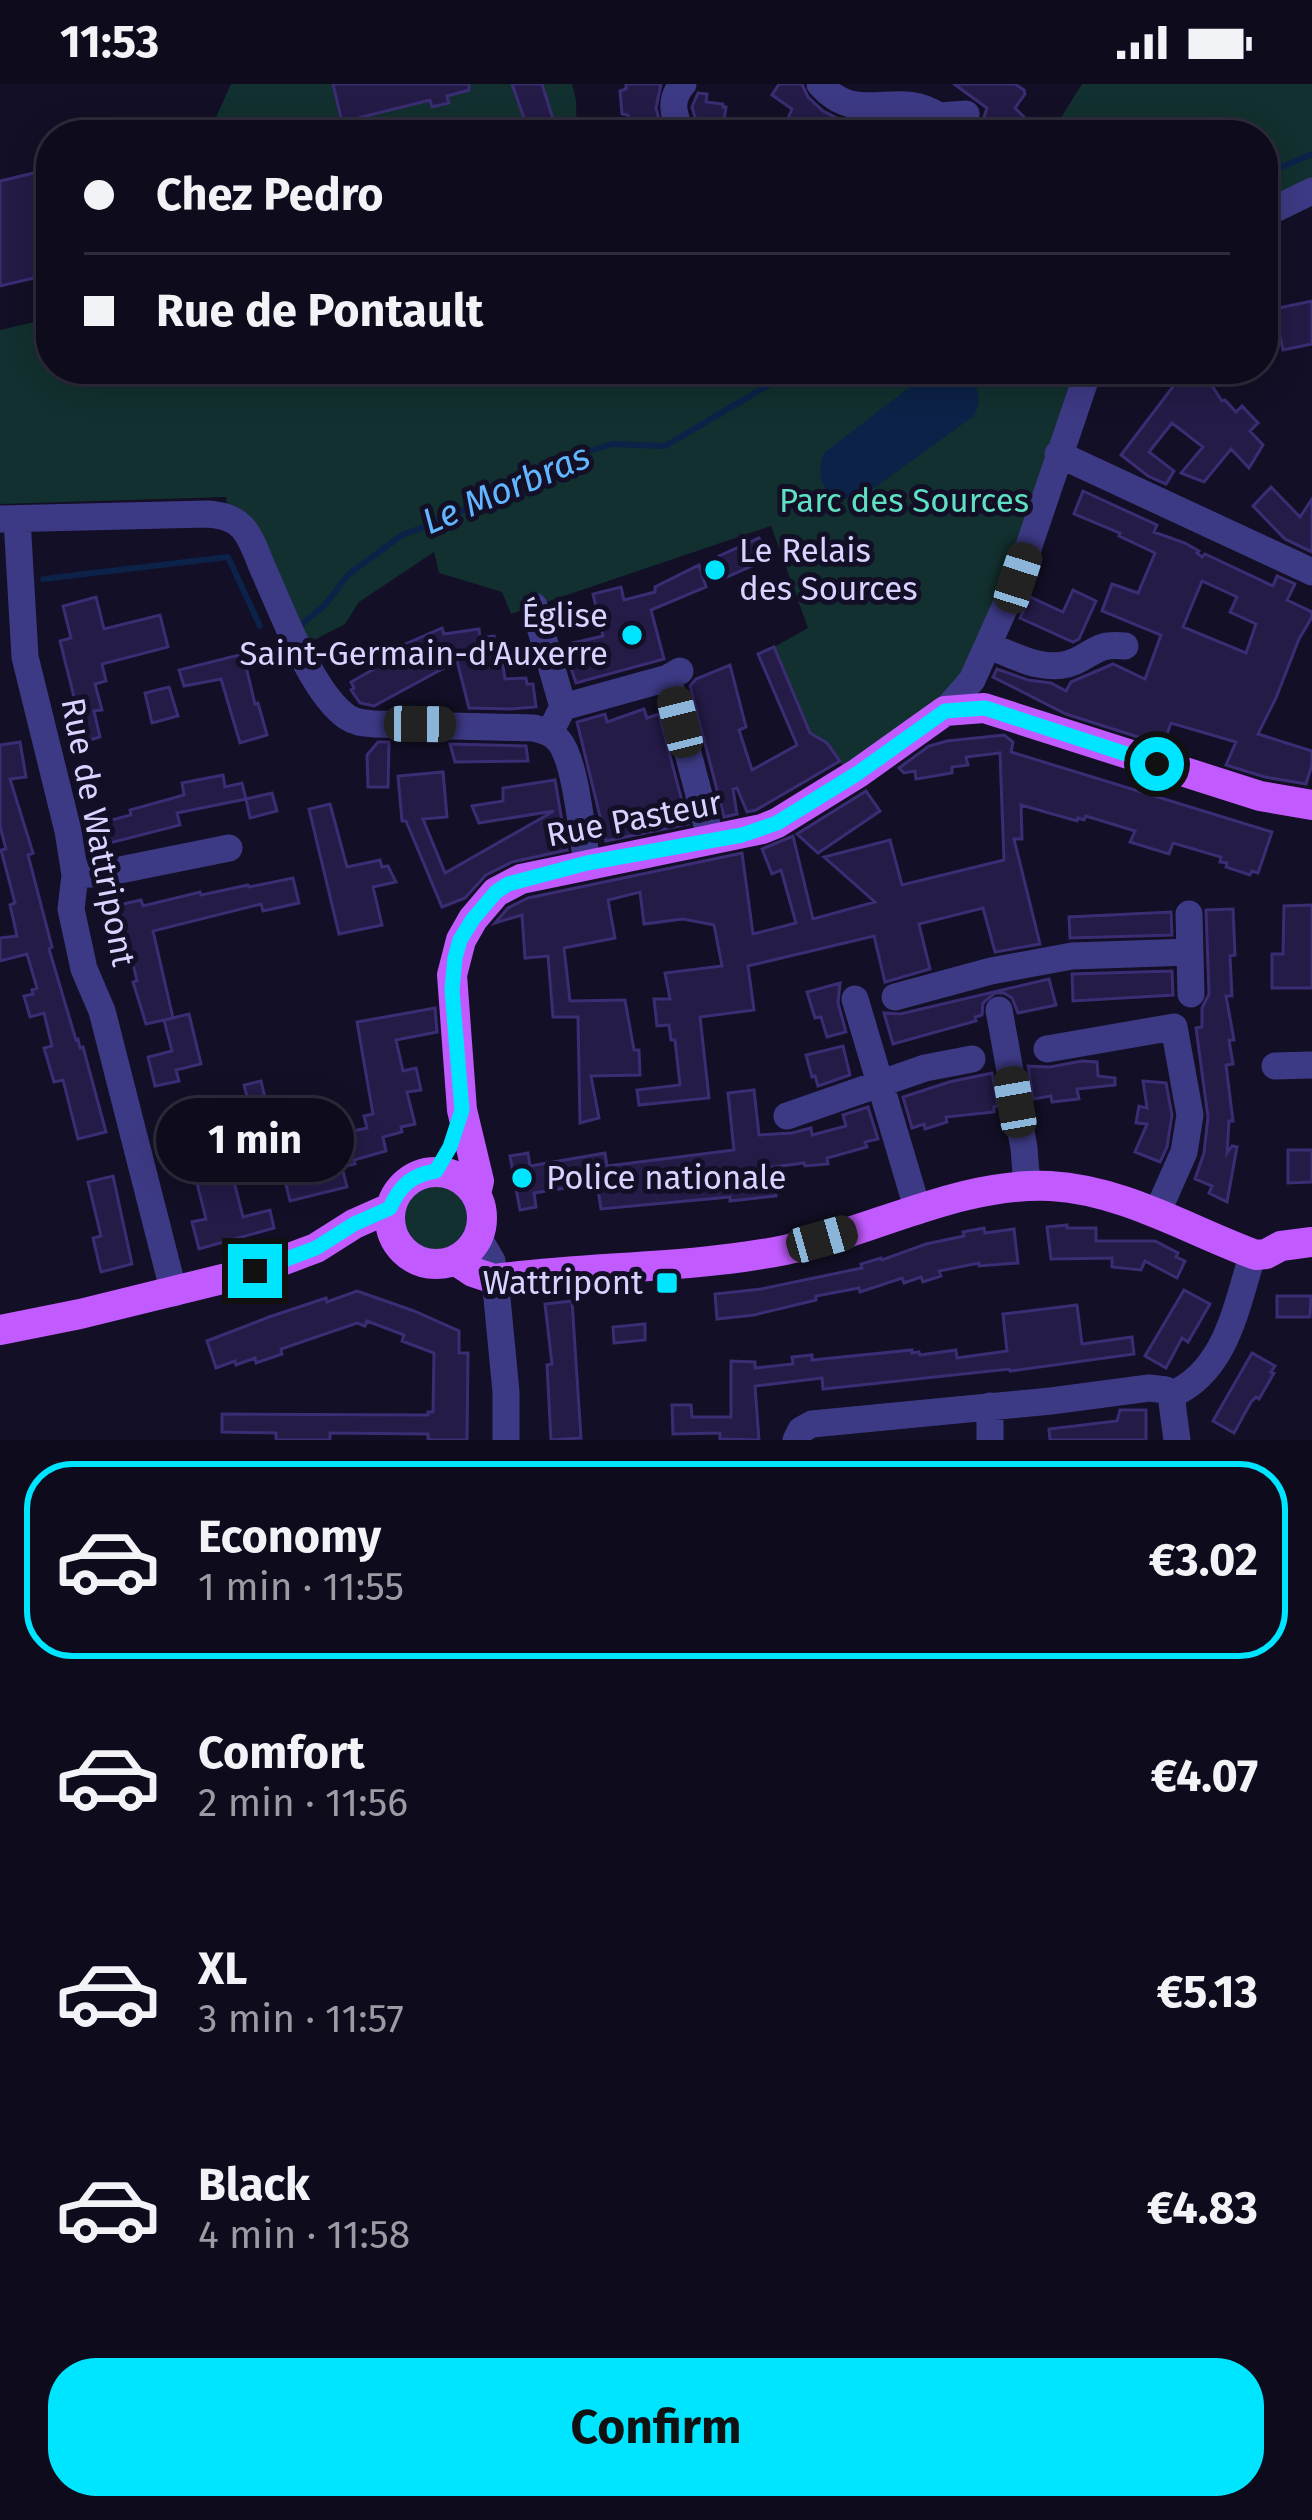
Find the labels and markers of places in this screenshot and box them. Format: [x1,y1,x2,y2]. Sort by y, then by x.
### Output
place label: Le Relais des Sources [739,531,918,609]
marker: Le Relais des Sources [702,557,728,583]
place label: Église Saint-Germain-d'Auxerre [240,596,608,674]
marker: Église Saint-Germain-d'Auxerre [619,622,645,648]
place label: Police nationale [546,1158,787,1198]
marker: Police nationale [509,1165,535,1191]
place label: Wattripont [483,1263,643,1303]
marker: Wattripont [654,1270,680,1296]

